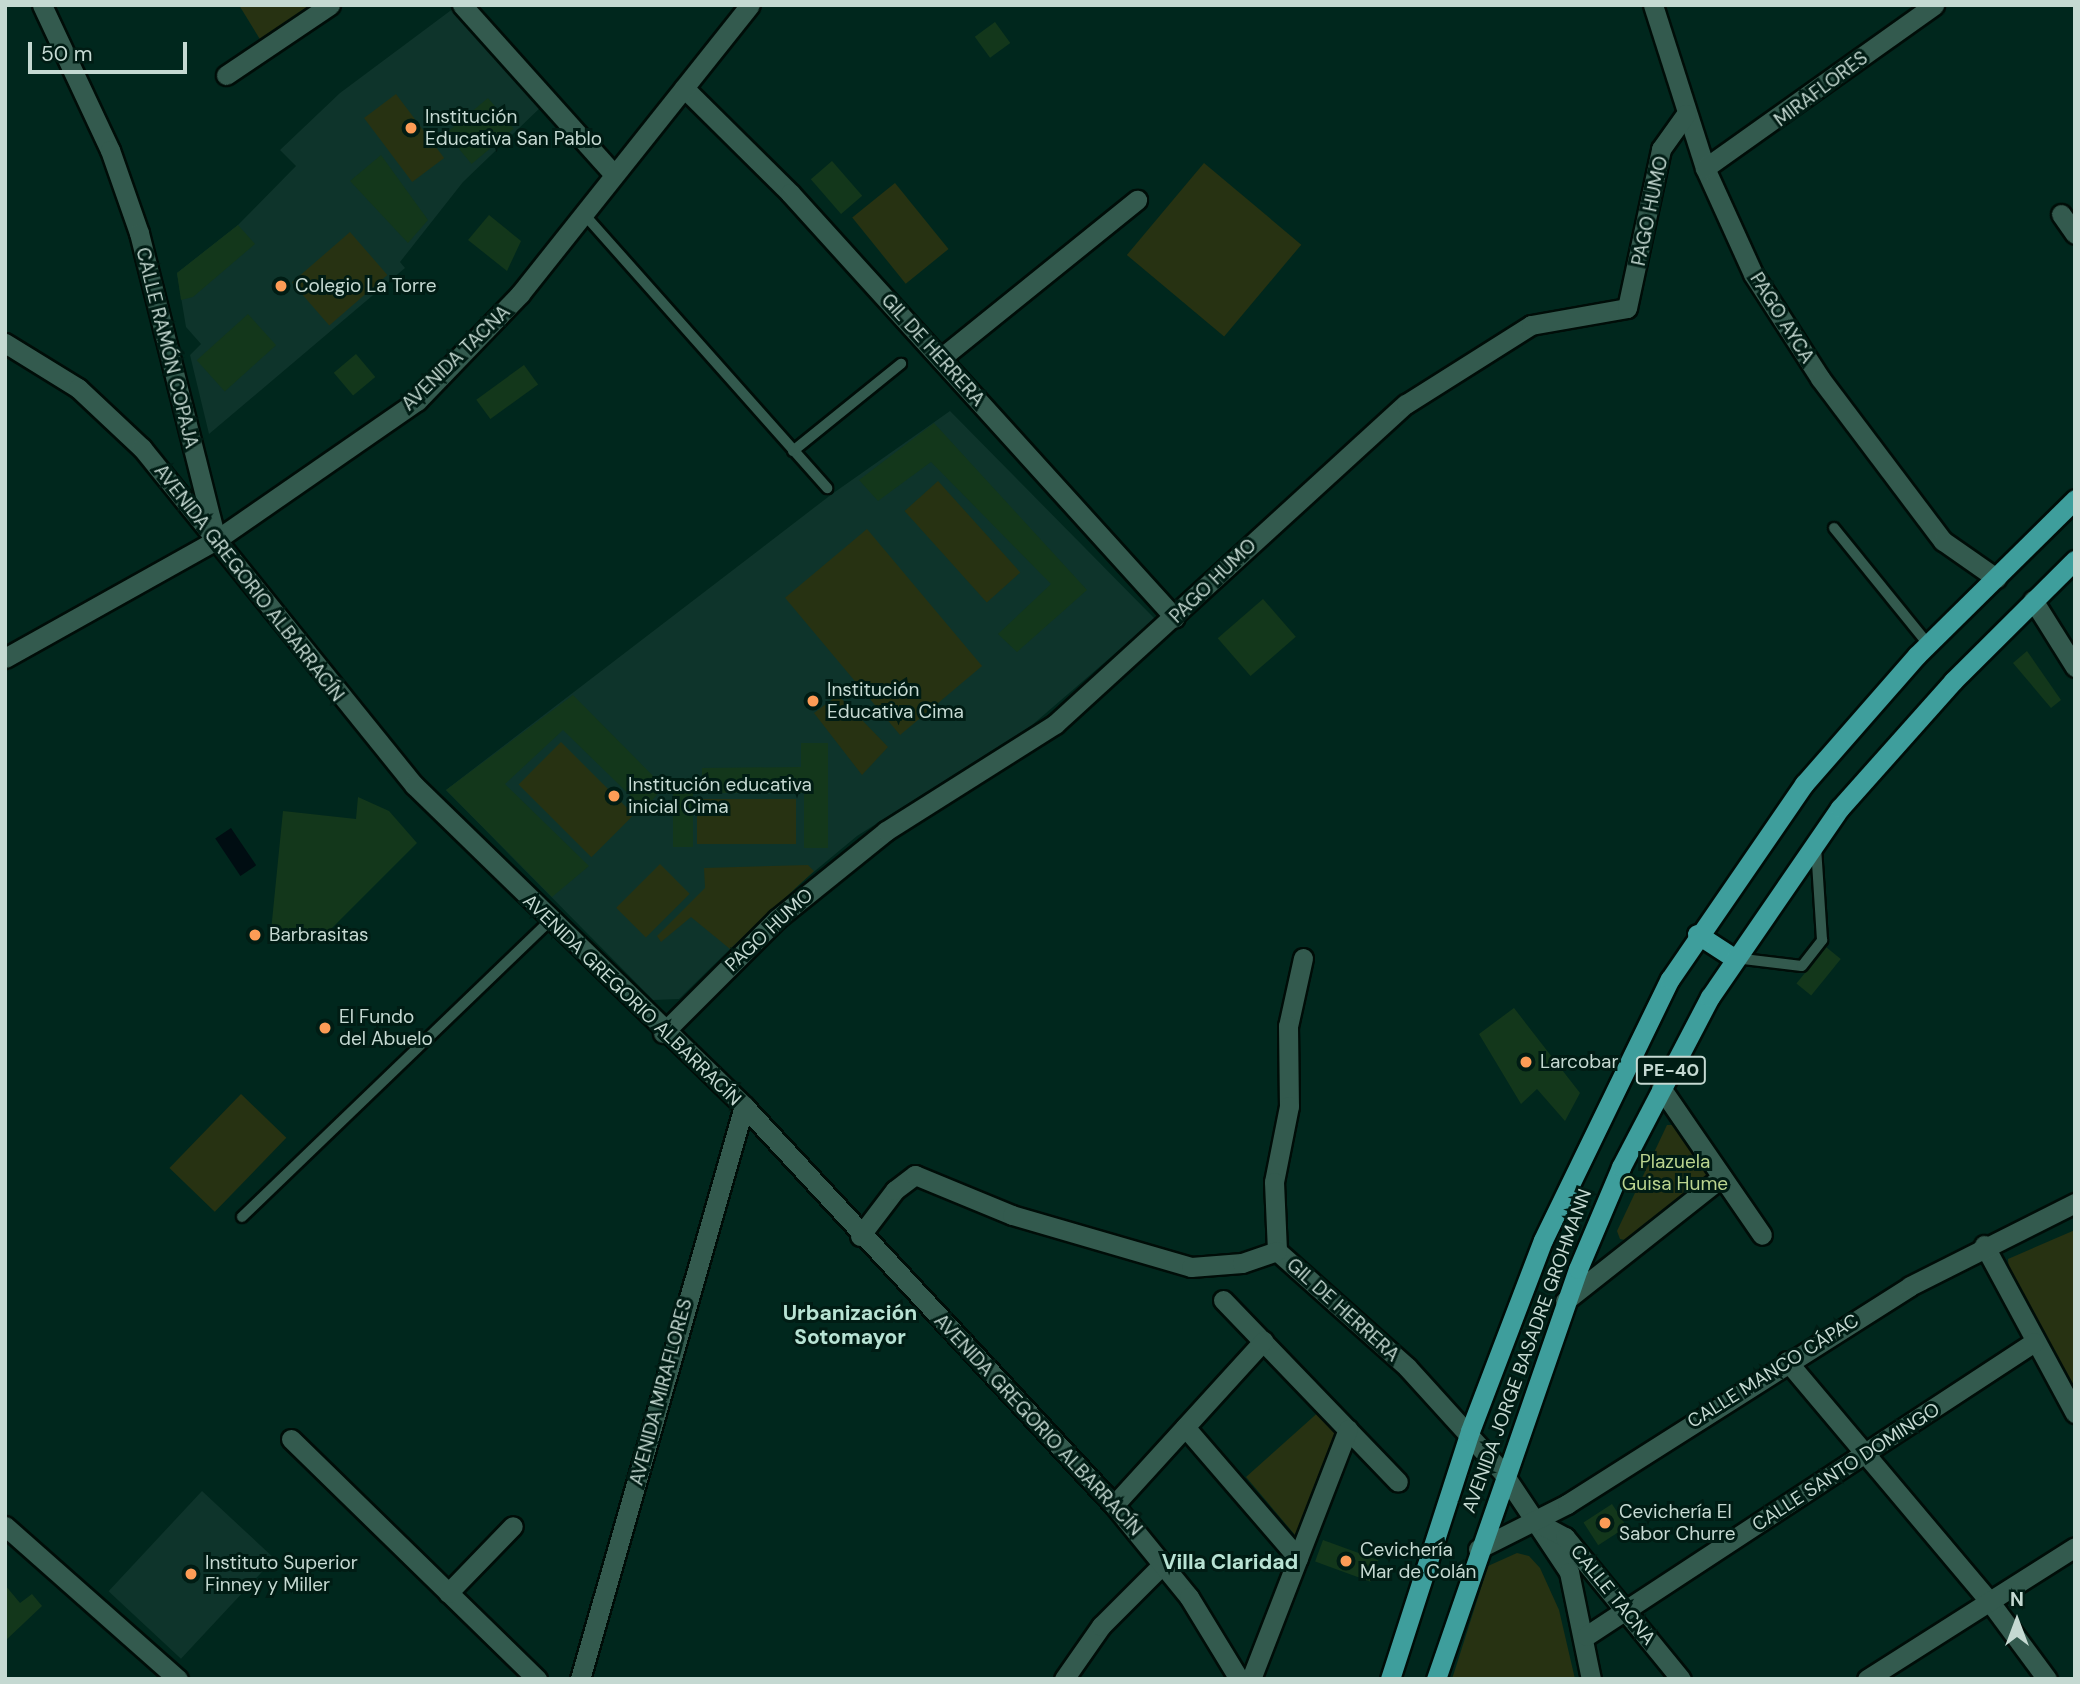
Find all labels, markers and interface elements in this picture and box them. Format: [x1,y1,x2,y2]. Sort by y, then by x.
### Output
scale bar [32,28,191,72]
text: 50 m [41,40,92,68]
street label: MIRAFLORES [1770,46,1872,132]
place label: Institución Educativa San Pablo [425,106,602,150]
marker: Institución Educativa San Pablo [403,120,419,136]
street label: PAGO HUMO [1627,154,1673,268]
street label: CALLE RAMÓN COPAJA [131,245,203,451]
street label: PAGO AYCA [1745,268,1819,368]
place label: Colegio La Torre [295,275,436,297]
marker: Colegio La Torre [273,278,289,294]
street label: GIL DE HERRERA [876,289,990,411]
street label: AVENIDA TACNA [397,300,515,416]
street label: AVENIDA GREGORIO ALBARRACÍN [149,460,349,706]
street label: PAGO HUMO [1165,534,1261,628]
place label: Institución Educativa Cima [827,679,964,723]
marker: Institución Educativa Cima [805,693,821,709]
place label: Institución educativa inicial Cima [628,774,812,818]
marker: Institución educativa inicial Cima [606,788,622,804]
street label: PAGO HUMO [720,884,818,976]
street label: AVENIDA GREGORIO ALBARRACÍN [518,889,746,1111]
place label: Barbrasitas [269,924,369,946]
marker: Barbrasitas [247,927,263,943]
place label: El Fundo del Abuelo [339,1006,433,1050]
marker: El Fundo del Abuelo [317,1020,333,1036]
place label: Larcobar [1540,1051,1618,1073]
marker: Larcobar [1518,1054,1534,1070]
road number: PE-40 [1634,1056,1708,1084]
park label: Plazuela Guisa Hume [1622,1151,1728,1195]
street label: AVENIDA JORGE BASADRE GROHMANN [1458,1186,1596,1516]
street label: GIL DE HERRERA [1282,1253,1404,1367]
street label: AVENIDA MIRAFLORES [625,1296,697,1488]
district label: Urbanización Sotomayor [783,1300,917,1350]
street label: AVENIDA GREGORIO ALBARRACÍN [929,1309,1147,1541]
street label: CALLE MANCO CÁPAC [1683,1309,1863,1433]
street label: CALLE SANTO DOMINGO [1748,1398,1944,1536]
place label: Cevichería El Sabor Churre [1619,1501,1736,1545]
marker: Cevichería El Sabor Churre [1597,1515,1613,1531]
place label: Cevichería Mar de Colán [1360,1539,1477,1583]
street label: CALLE TACNA [1566,1540,1660,1650]
district label: Villa Claridad [1162,1549,1298,1575]
place label: Instituto Superior Finney y Miller [205,1552,358,1596]
marker: Cevichería Mar de Colán [1338,1553,1354,1569]
marker: Instituto Superior Finney y Miller [183,1566,199,1582]
north arrow [1982,1586,2052,1656]
text: N [2010,1587,2024,1612]

